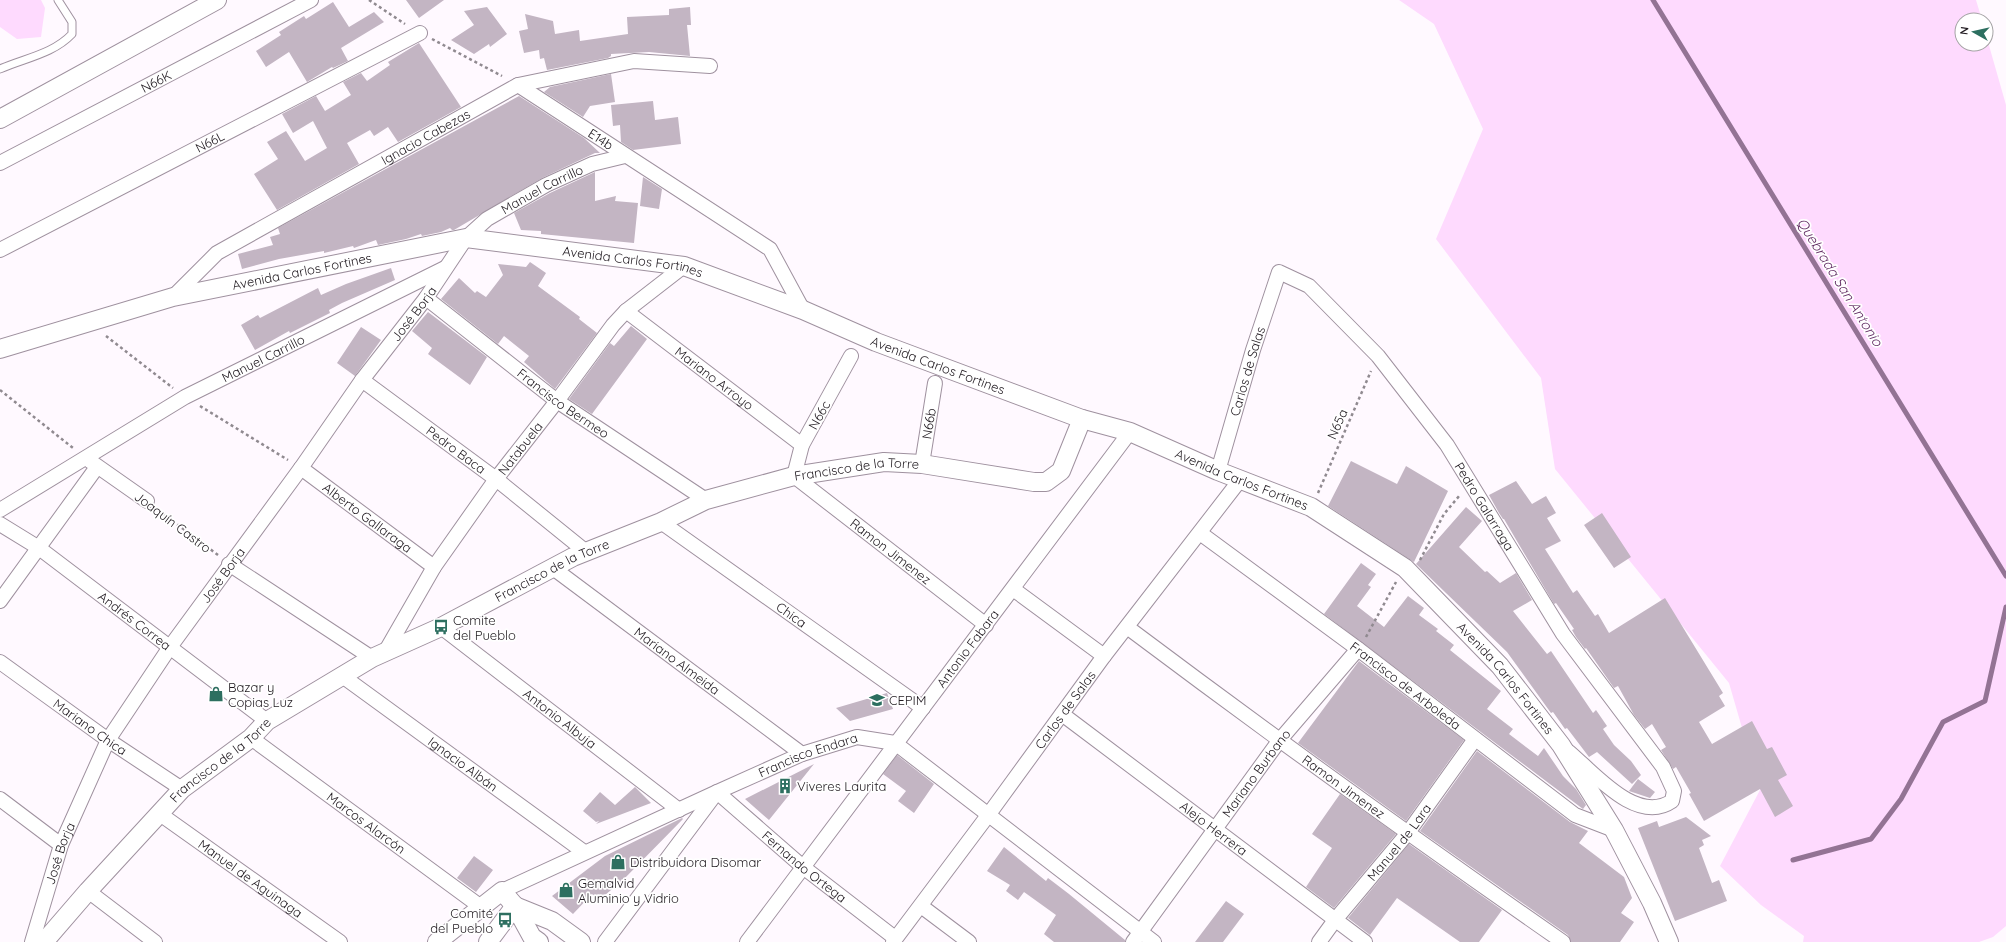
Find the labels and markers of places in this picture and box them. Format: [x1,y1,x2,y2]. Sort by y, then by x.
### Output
place label: Comite del Pueblo [453,612,516,643]
bus stop icon: Comite del Pueblo [432,618,450,636]
place label: Bazar y Copias Luz [228,679,293,710]
shop icon: Bazar y Copias Luz [207,685,225,703]
school or university icon: CEPIM [868,691,886,709]
place label: CEPIM [889,692,927,708]
building icon: Viveres Laurita [776,777,794,795]
place label: Viveres Laurita [797,778,886,794]
shop icon: Distribuidora Disomar [609,853,627,871]
place label: Distribuidora Disomar [630,854,761,870]
place label: Gemalvid Aluminio y Vidrio [578,875,679,906]
shop icon: Gemalvid Aluminio y Vidrio [557,881,575,899]
place label: Comité del Pueblo [430,905,493,936]
bus stop icon: Comité del Pueblo [496,911,514,929]

